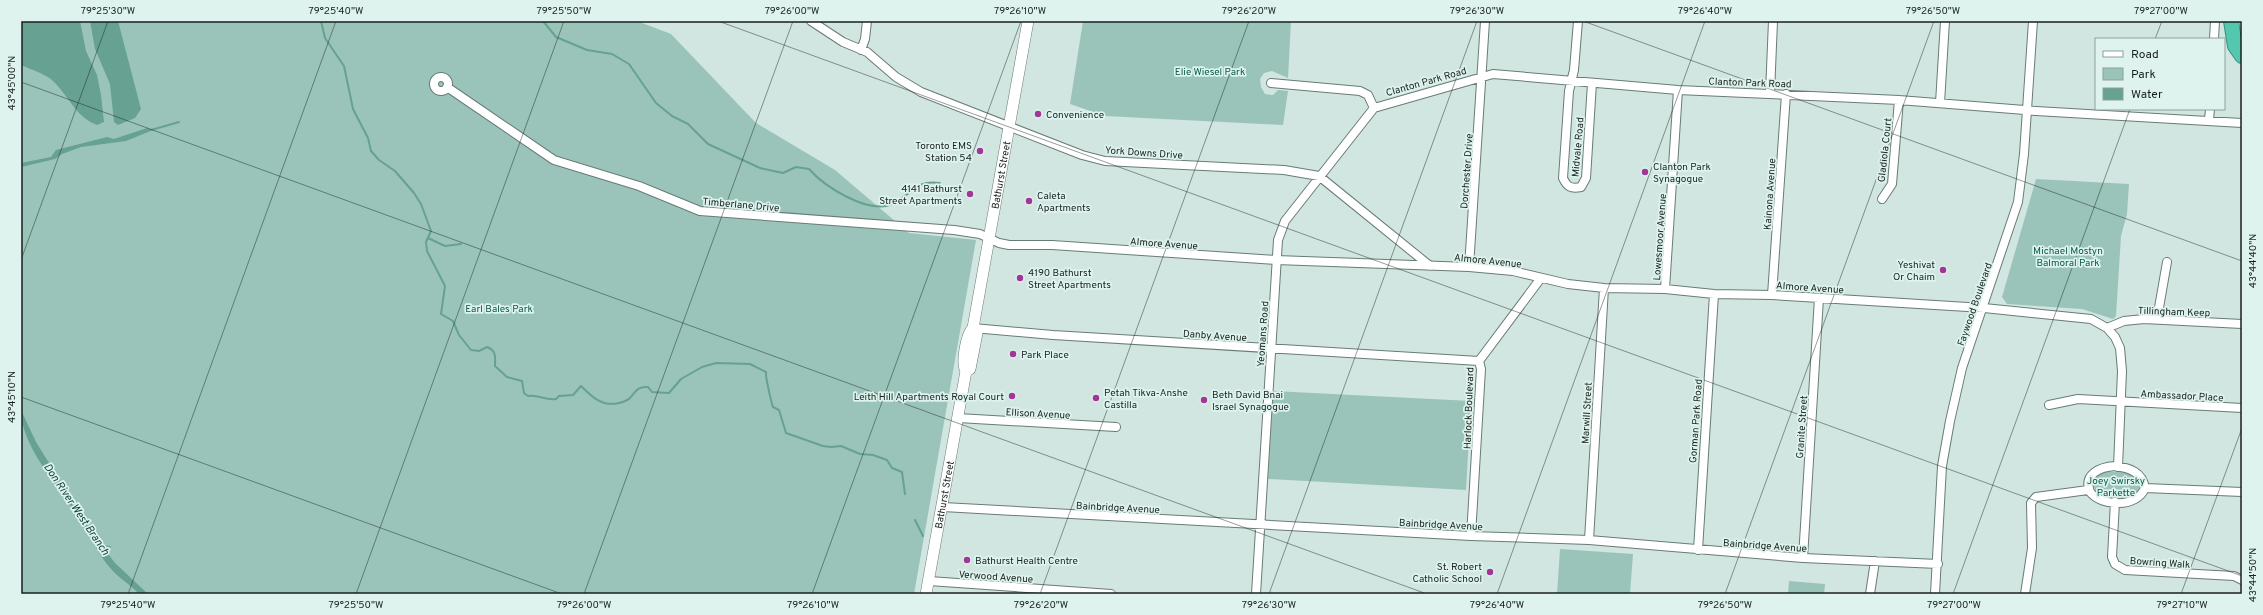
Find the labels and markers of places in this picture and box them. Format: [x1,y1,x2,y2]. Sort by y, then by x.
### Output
marker: Convenience [1033,109,1043,119]
place label: Convenience [1046,109,1104,122]
place label: Toronto EMS Station 54 [915,140,972,165]
marker: Toronto EMS Station 54 [975,146,985,156]
place label: Clanton Park Synagogue [1653,161,1711,186]
marker: Clanton Park Synagogue [1640,167,1650,177]
place label: 4141 Bathurst Street Apartments [879,183,962,208]
marker: 4141 Bathurst Street Apartments [965,189,975,199]
place label: Caleta Apartments [1037,190,1091,215]
marker: Caleta Apartments [1024,196,1034,206]
place label: Yeshivat Or Chaim [1893,259,1935,284]
marker: Yeshivat Or Chaim [1938,265,1948,275]
place label: 4190 Bathurst Street Apartments [1028,267,1111,292]
marker: 4190 Bathurst Street Apartments [1015,273,1025,283]
marker: Park Place [1008,349,1018,359]
place label: Park Place [1021,349,1069,362]
place label: Petah Tikva-Anshe Castilla [1104,387,1188,412]
place label: Beth David Bnai Israel Synagogue [1212,389,1289,414]
place label: Leith Hill Apartments Royal Court [854,391,1004,404]
marker: Leith Hill Apartments Royal Court [1007,391,1017,401]
marker: Petah Tikva-Anshe Castilla [1091,393,1101,403]
marker: Beth David Bnai Israel Synagogue [1199,395,1209,405]
marker: Bathurst Health Centre [962,555,972,565]
place label: Bathurst Health Centre [975,555,1078,568]
place label: St. Robert Catholic School [1412,561,1482,586]
marker: St. Robert Catholic School [1485,567,1495,577]

